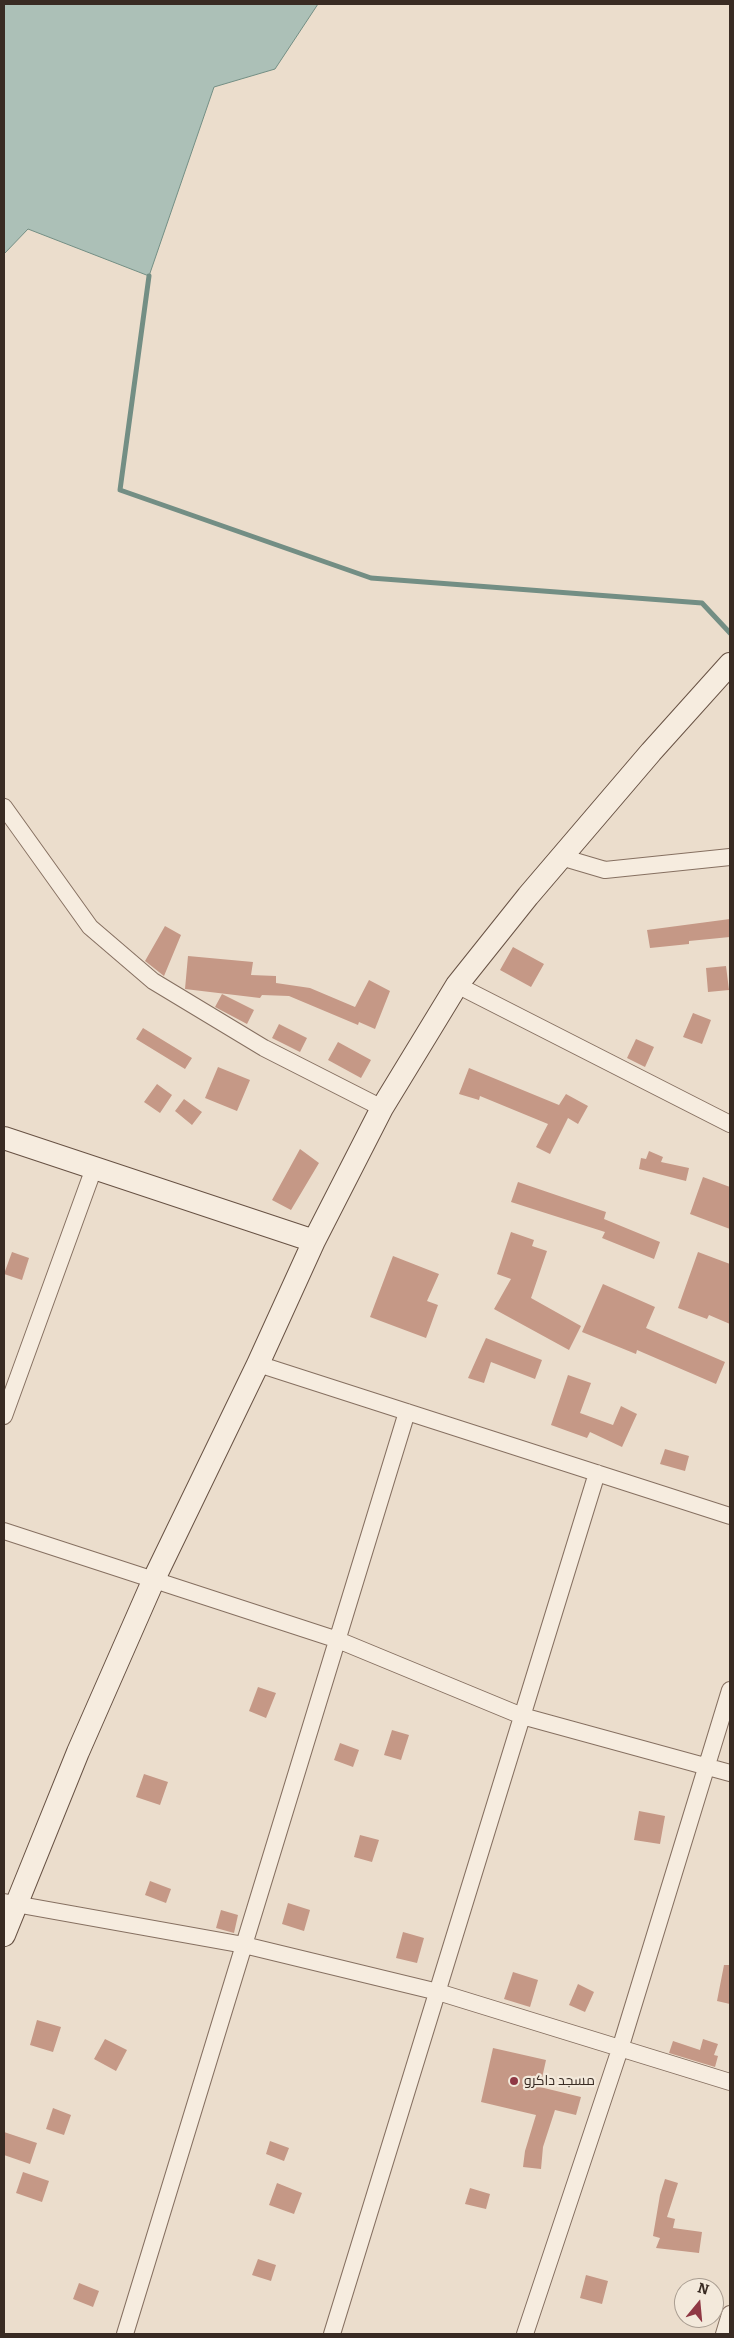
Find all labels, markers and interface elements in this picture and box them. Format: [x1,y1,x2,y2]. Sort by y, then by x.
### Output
place label: مسجد داكرو [524,2073,595,2089]
marker: مسجد داكرو [508,2075,520,2087]
north arrow [674,2278,724,2328]
text: N [696,2279,711,2299]

